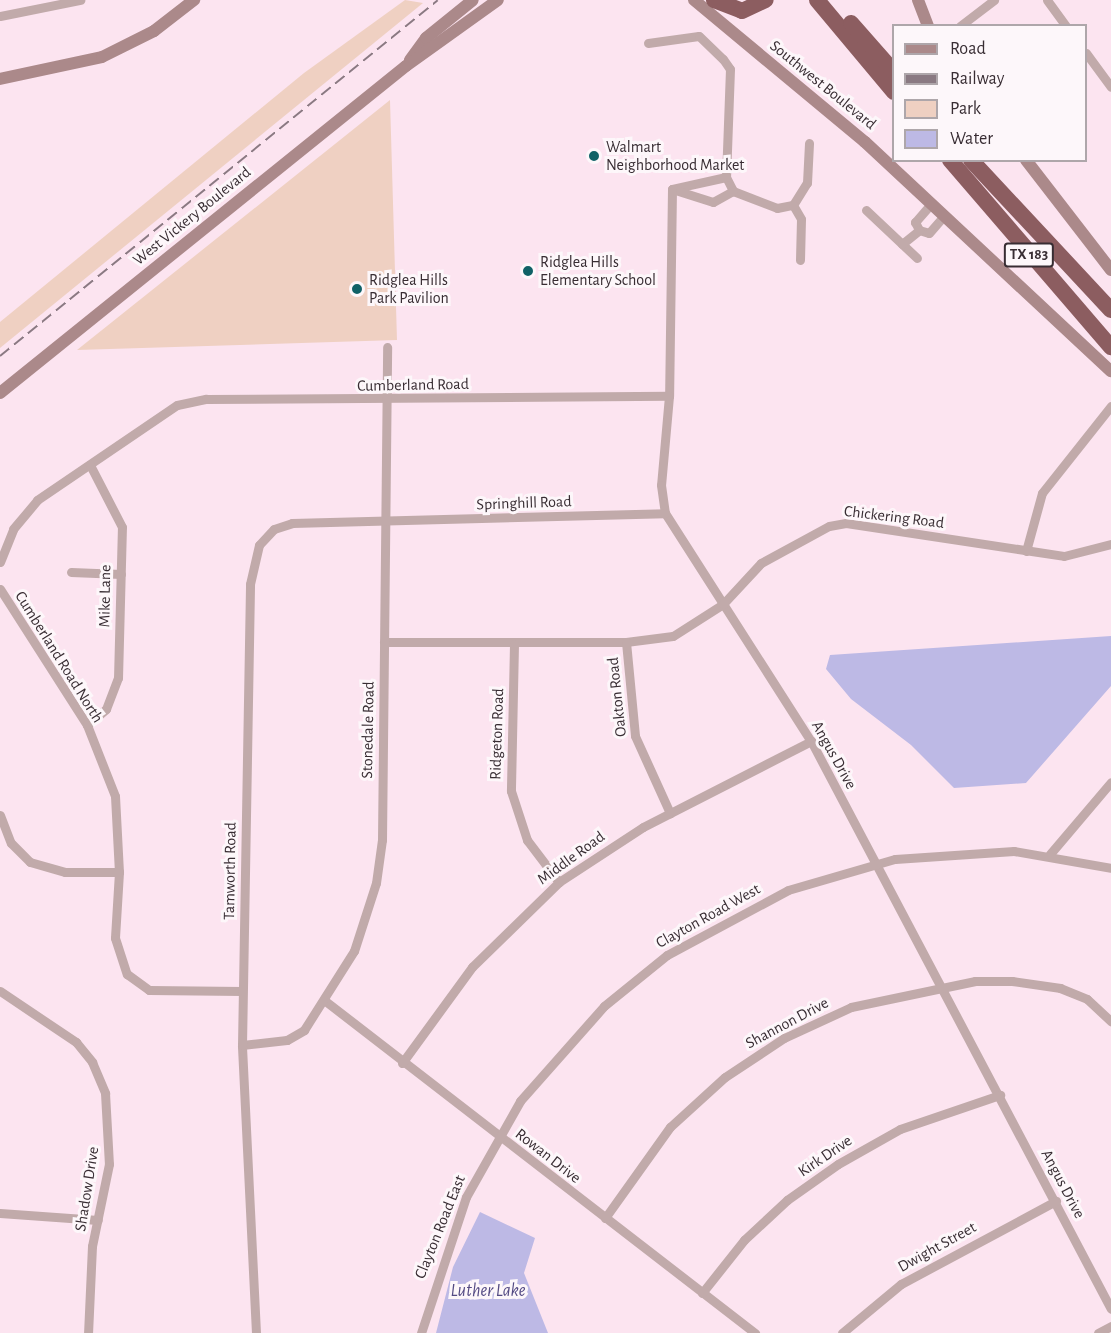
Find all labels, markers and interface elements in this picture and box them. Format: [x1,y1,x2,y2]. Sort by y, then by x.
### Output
legend [892,24,1087,162]
street label: Southwest Boulevard [766,36,880,134]
text: Road [950,40,986,58]
text: Railway [950,70,1004,88]
text: Park [950,100,981,118]
text: Water [950,130,993,148]
place label: Walmart Neighborhood Market [606,137,744,175]
marker: Walmart Neighborhood Market [587,149,601,163]
street label: West Vickery Boulevard [129,163,255,269]
road number: TX 183 [1004,243,1054,267]
place label: Ridglea Hills Elementary School [540,252,656,290]
marker: Ridglea Hills Elementary School [521,264,535,278]
place label: Ridglea Hills Park Pavilion [369,270,449,308]
marker: Ridglea Hills Park Pavilion [350,282,364,296]
street label: Cumberland Road [357,374,469,396]
street label: Springhill Road [476,492,572,514]
street label: Chickering Road [843,501,945,533]
street label: Mike Lane [95,564,115,628]
street label: Cumberland Road North [11,588,107,726]
street label: Oakton Road [603,656,631,738]
street label: Stonedale Road [358,681,378,779]
street label: Ridgeton Road [486,688,508,780]
street label: Angus Drive [807,717,861,793]
street label: Tamworth Road [220,822,240,920]
street label: Middle Road [533,827,609,889]
street label: Clayton Road West [653,879,763,953]
street label: Shannon Drive [742,993,832,1053]
street label: Rowan Drive [511,1124,585,1188]
street label: Kirk Drive [794,1131,856,1181]
street label: Shadow Drive [71,1145,103,1233]
street label: Angus Drive [1037,1146,1089,1222]
street label: Clayton Road East [410,1172,470,1282]
street label: Dwight Street [895,1218,979,1276]
water label: Luther Lake [450,1280,526,1302]

